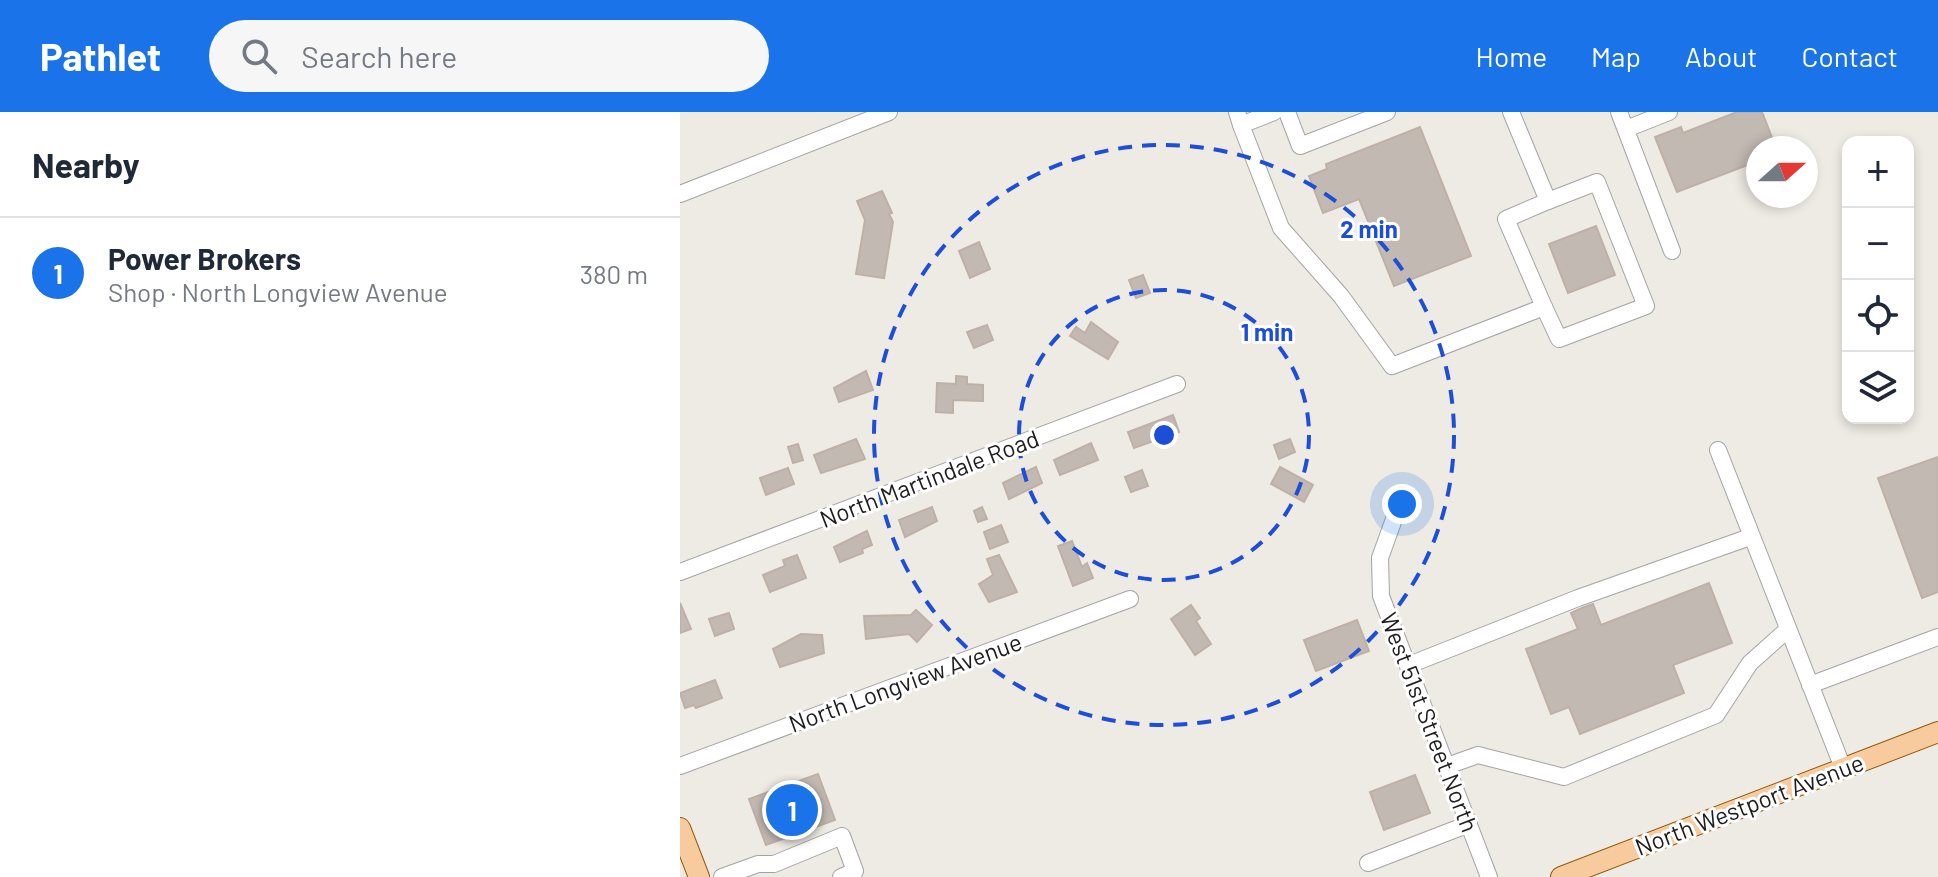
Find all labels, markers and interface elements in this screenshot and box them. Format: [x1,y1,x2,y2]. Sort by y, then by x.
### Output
search box [209,20,769,92]
text: Pathlet [40,33,161,79]
icon: search [237,34,281,78]
text: Search here [301,38,457,74]
text: Home [1476,39,1547,73]
text: Map [1591,39,1641,73]
text: About [1685,39,1757,73]
text: Contact [1801,39,1898,73]
north arrow [1746,136,1818,208]
map controls [1842,136,1914,424]
button: + [1842,136,1914,208]
text: Nearby [32,144,140,185]
button: − [1842,208,1914,280]
text: 2 min [1340,214,1398,243]
text: Power Brokers [108,240,301,276]
text: 1 [53,258,63,289]
text: 380 m [580,258,648,289]
text: Shop · North Longview Avenue [108,276,448,307]
button: locate [1842,280,1914,352]
text: 1 min [1241,317,1293,346]
button: layers [1842,352,1914,424]
centre of rings [1150,421,1178,449]
street label: North Martindale Road [815,423,1043,533]
your location [1382,484,1422,524]
street label: West 51st Street North [1375,608,1485,836]
street label: North Longview Avenue [785,626,1025,738]
street label: North Westport Avenue [1631,747,1867,861]
pin: 1 [766,780,818,840]

